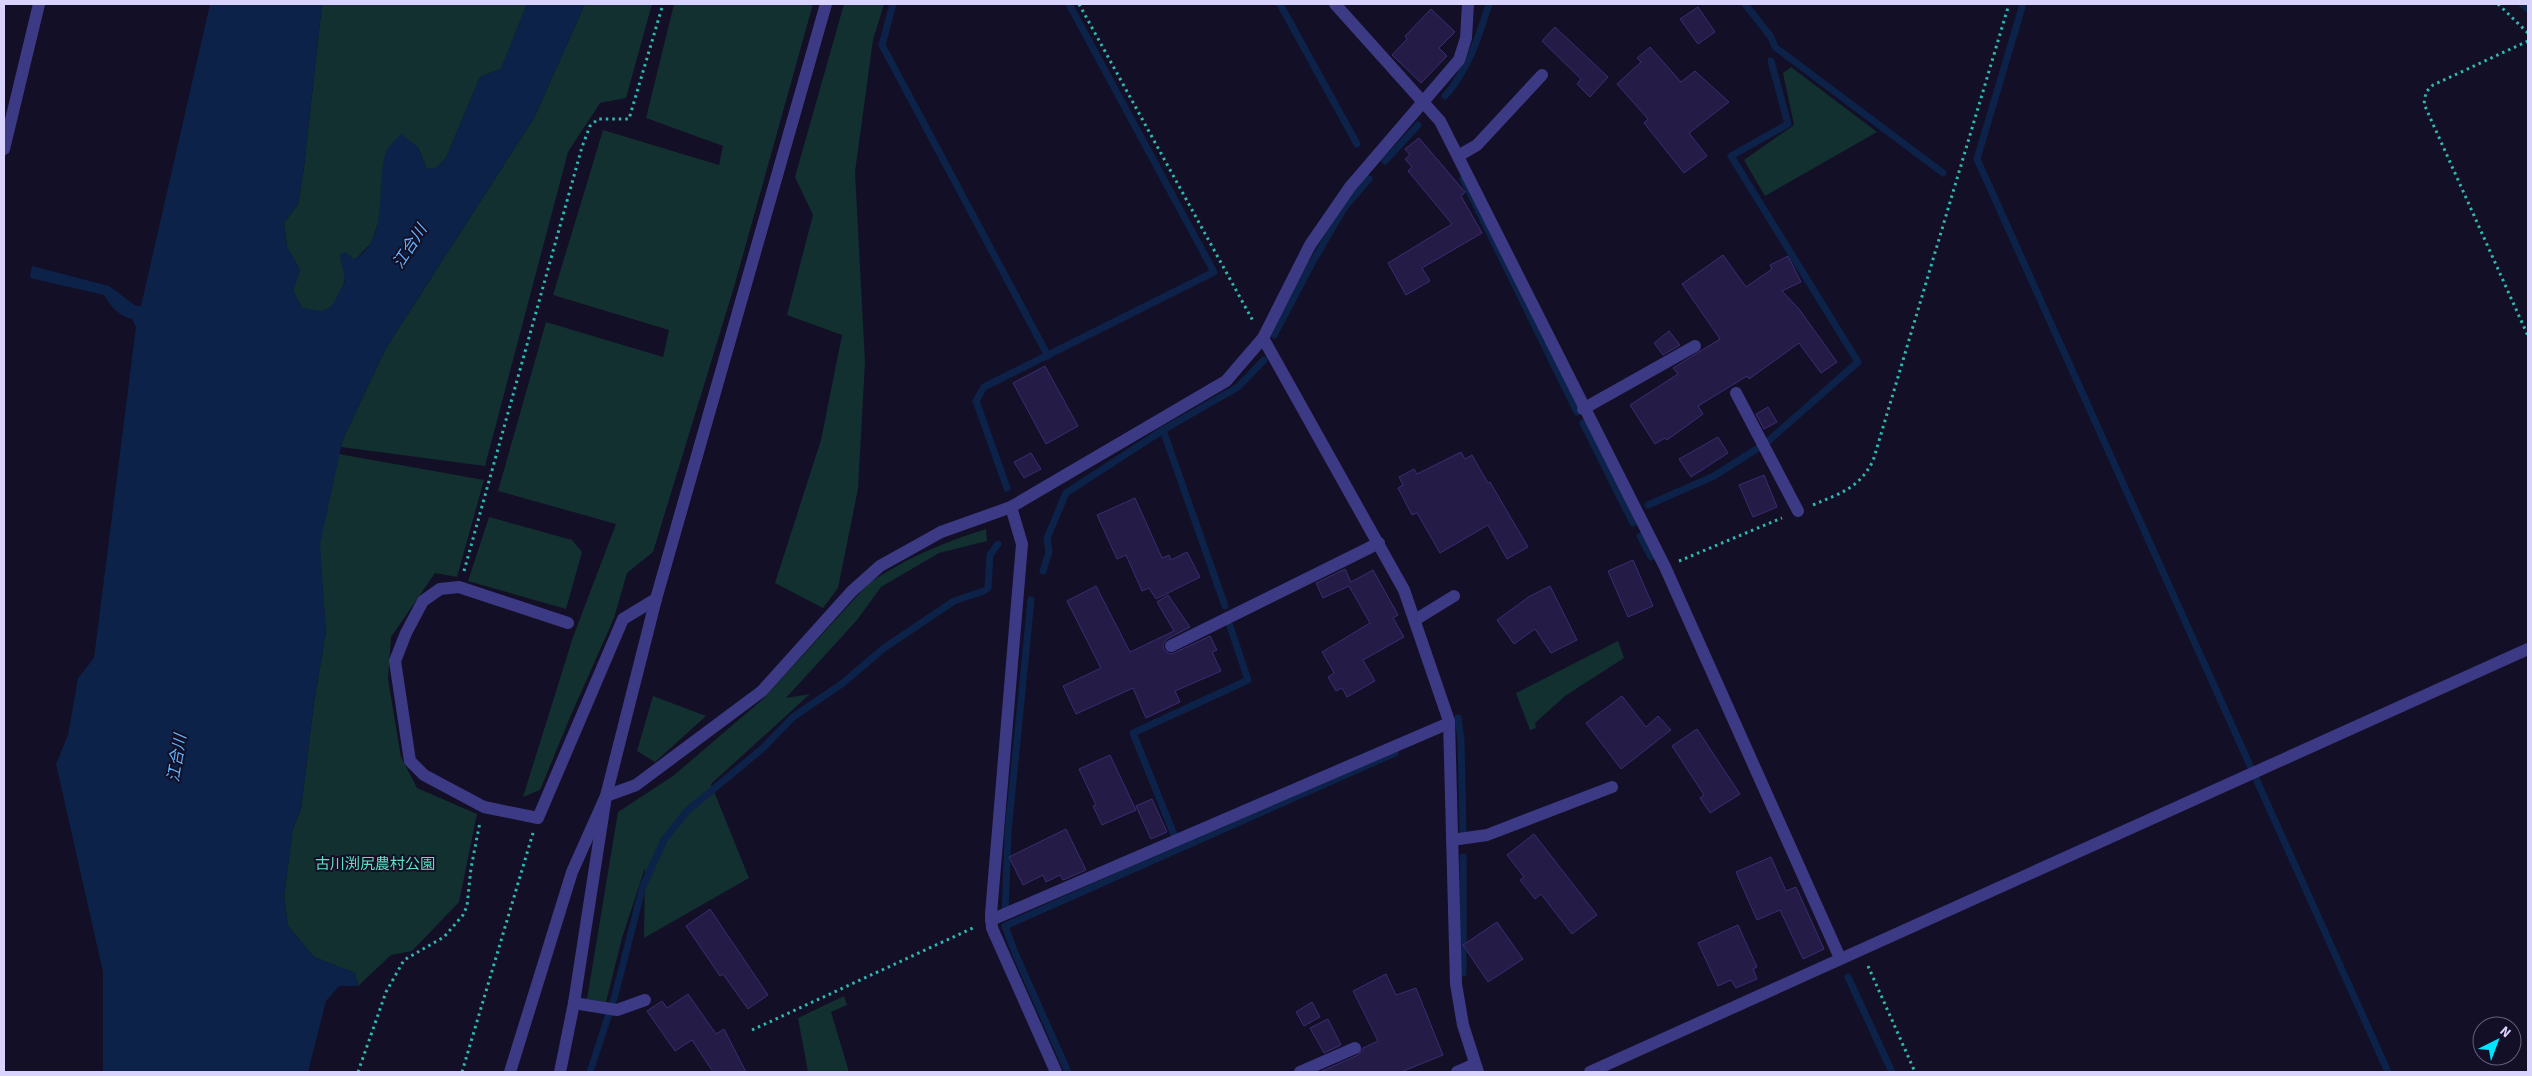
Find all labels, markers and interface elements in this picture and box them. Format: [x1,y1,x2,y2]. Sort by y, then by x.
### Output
water label: 江合川 [388,219,433,273]
water label: 江合川 [162,731,192,784]
park label: 古川渕尻農村公園 [315,854,435,875]
north arrow [2472,1016,2522,1066]
text: N [2495,1022,2515,1043]

